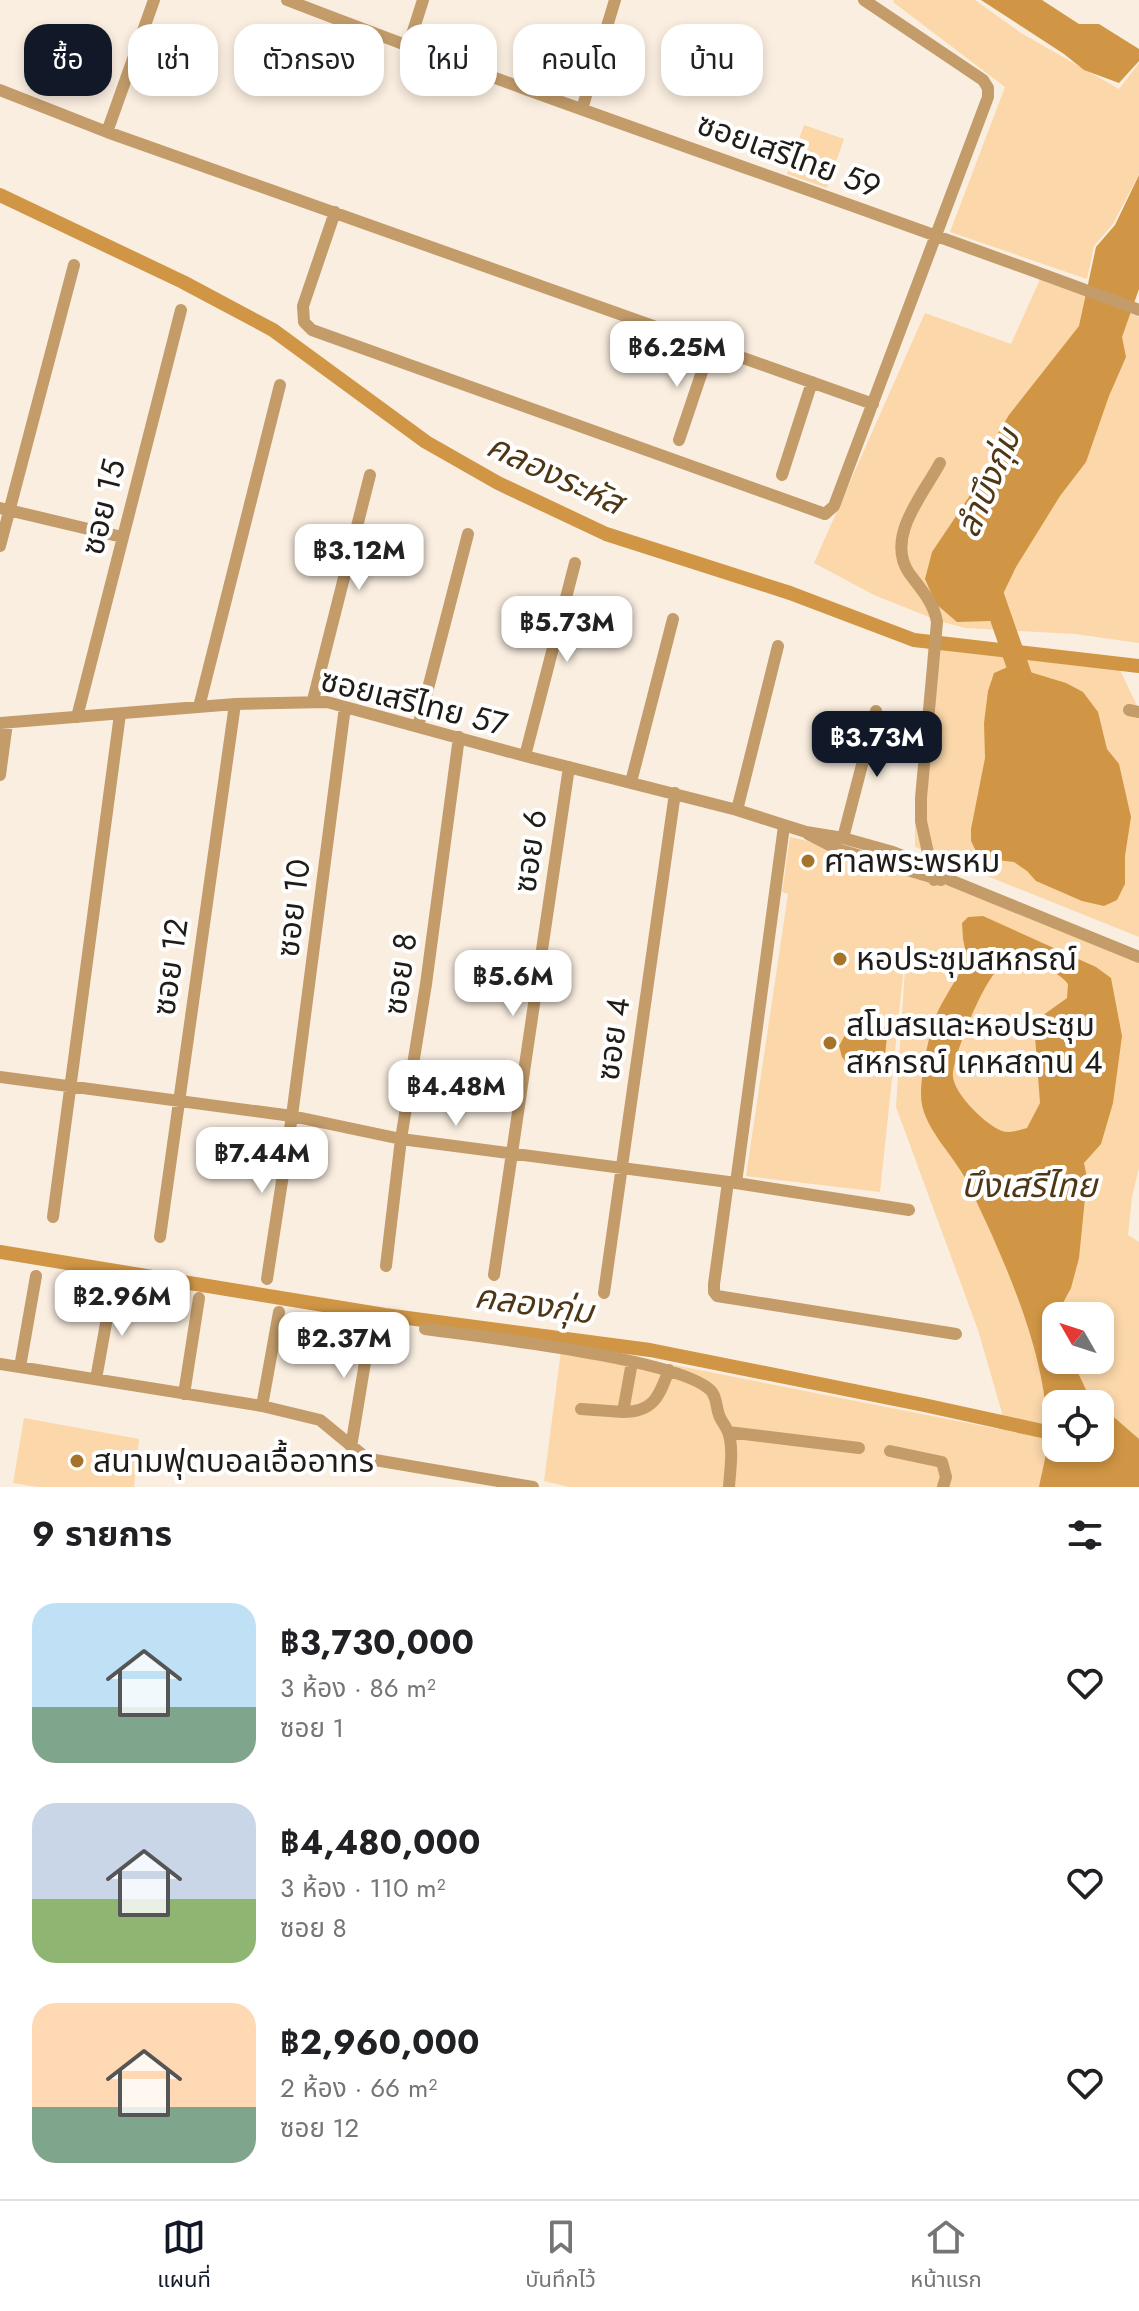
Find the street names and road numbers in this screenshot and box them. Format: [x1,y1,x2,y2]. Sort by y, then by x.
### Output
street label: ซอยเสรีไทย 59 [691,100,887,210]
street label: ซอย 15 [69,454,137,560]
street label: ซอยเสรีไทย 57 [316,657,512,747]
street label: ซอย 6 [501,807,559,895]
street label: ซอย 10 [264,856,322,960]
street label: ซอย 12 [140,916,200,1018]
street label: ซอย 8 [372,930,428,1018]
street label: ซอย 4 [584,994,642,1084]

